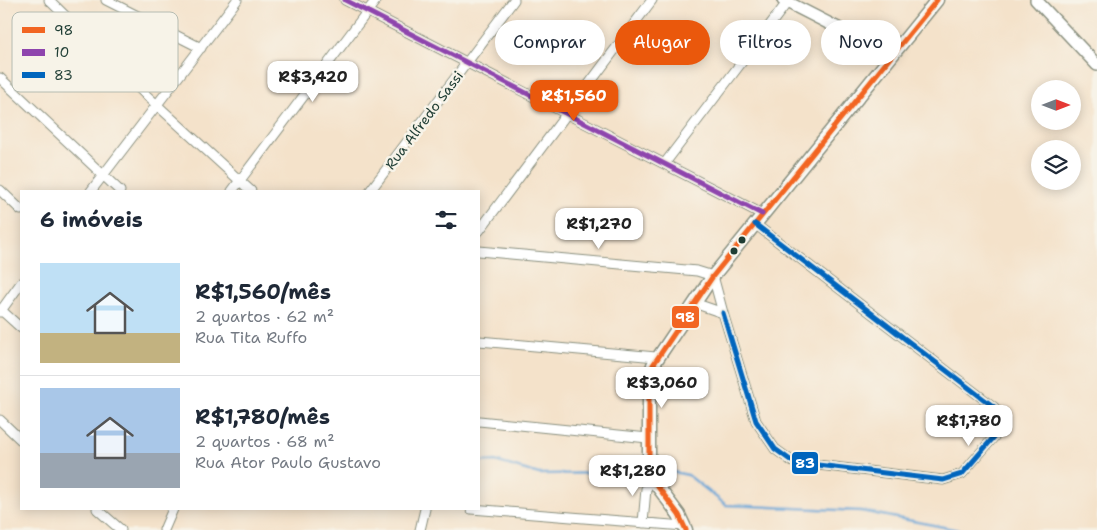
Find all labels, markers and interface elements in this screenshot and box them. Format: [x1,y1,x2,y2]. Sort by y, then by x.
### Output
legend [12,12,178,92]
chip: Comprar [495,20,605,65]
chip: Alugar [615,20,710,65]
chip: Filtros [720,20,811,65]
chip: Novo [821,20,901,65]
text: 98 [54,21,73,39]
text: 10 [54,43,69,61]
pin: R$3,420 [267,61,359,103]
text: 83 [54,66,73,84]
text: R$3,420 [278,66,348,87]
street label: Rua Alfredo Sassi [381,67,467,173]
pin: R$1,560 [528,80,620,122]
north arrow [1031,80,1081,130]
map controls [1031,80,1081,190]
text: R$1,560 [541,85,607,106]
button: layers [1031,140,1081,190]
text: 6 imóveis [40,206,143,234]
icon: filters [432,206,460,234]
pin: R$1,270 [553,208,645,250]
text: R$1,270 [566,213,632,234]
unlabelled marker [737,235,747,245]
unlabelled marker [729,246,739,256]
text: R$1,560/mês [195,278,331,306]
icon: home [80,283,140,343]
line badge: 98 [671,305,700,329]
text: 2 quartos · 62 m² [195,306,334,327]
text: 98 [675,308,695,326]
text: Rua Tita Ruffo [195,327,307,348]
pin: R$3,060 [616,366,708,409]
text: R$3,060 [627,372,697,393]
text: R$1,780/mês [195,403,330,431]
pin: R$1,780 [923,404,1015,447]
icon: home [80,408,140,468]
text: R$1,780 [937,410,1001,431]
text: 2 quartos · 68 m² [195,431,335,452]
line badge: 83 [791,451,819,475]
text: Rua Ator Paulo Gustavo [195,452,381,473]
pin: R$1,280 [587,454,679,497]
text: 83 [795,454,815,472]
text: R$1,280 [600,460,666,481]

